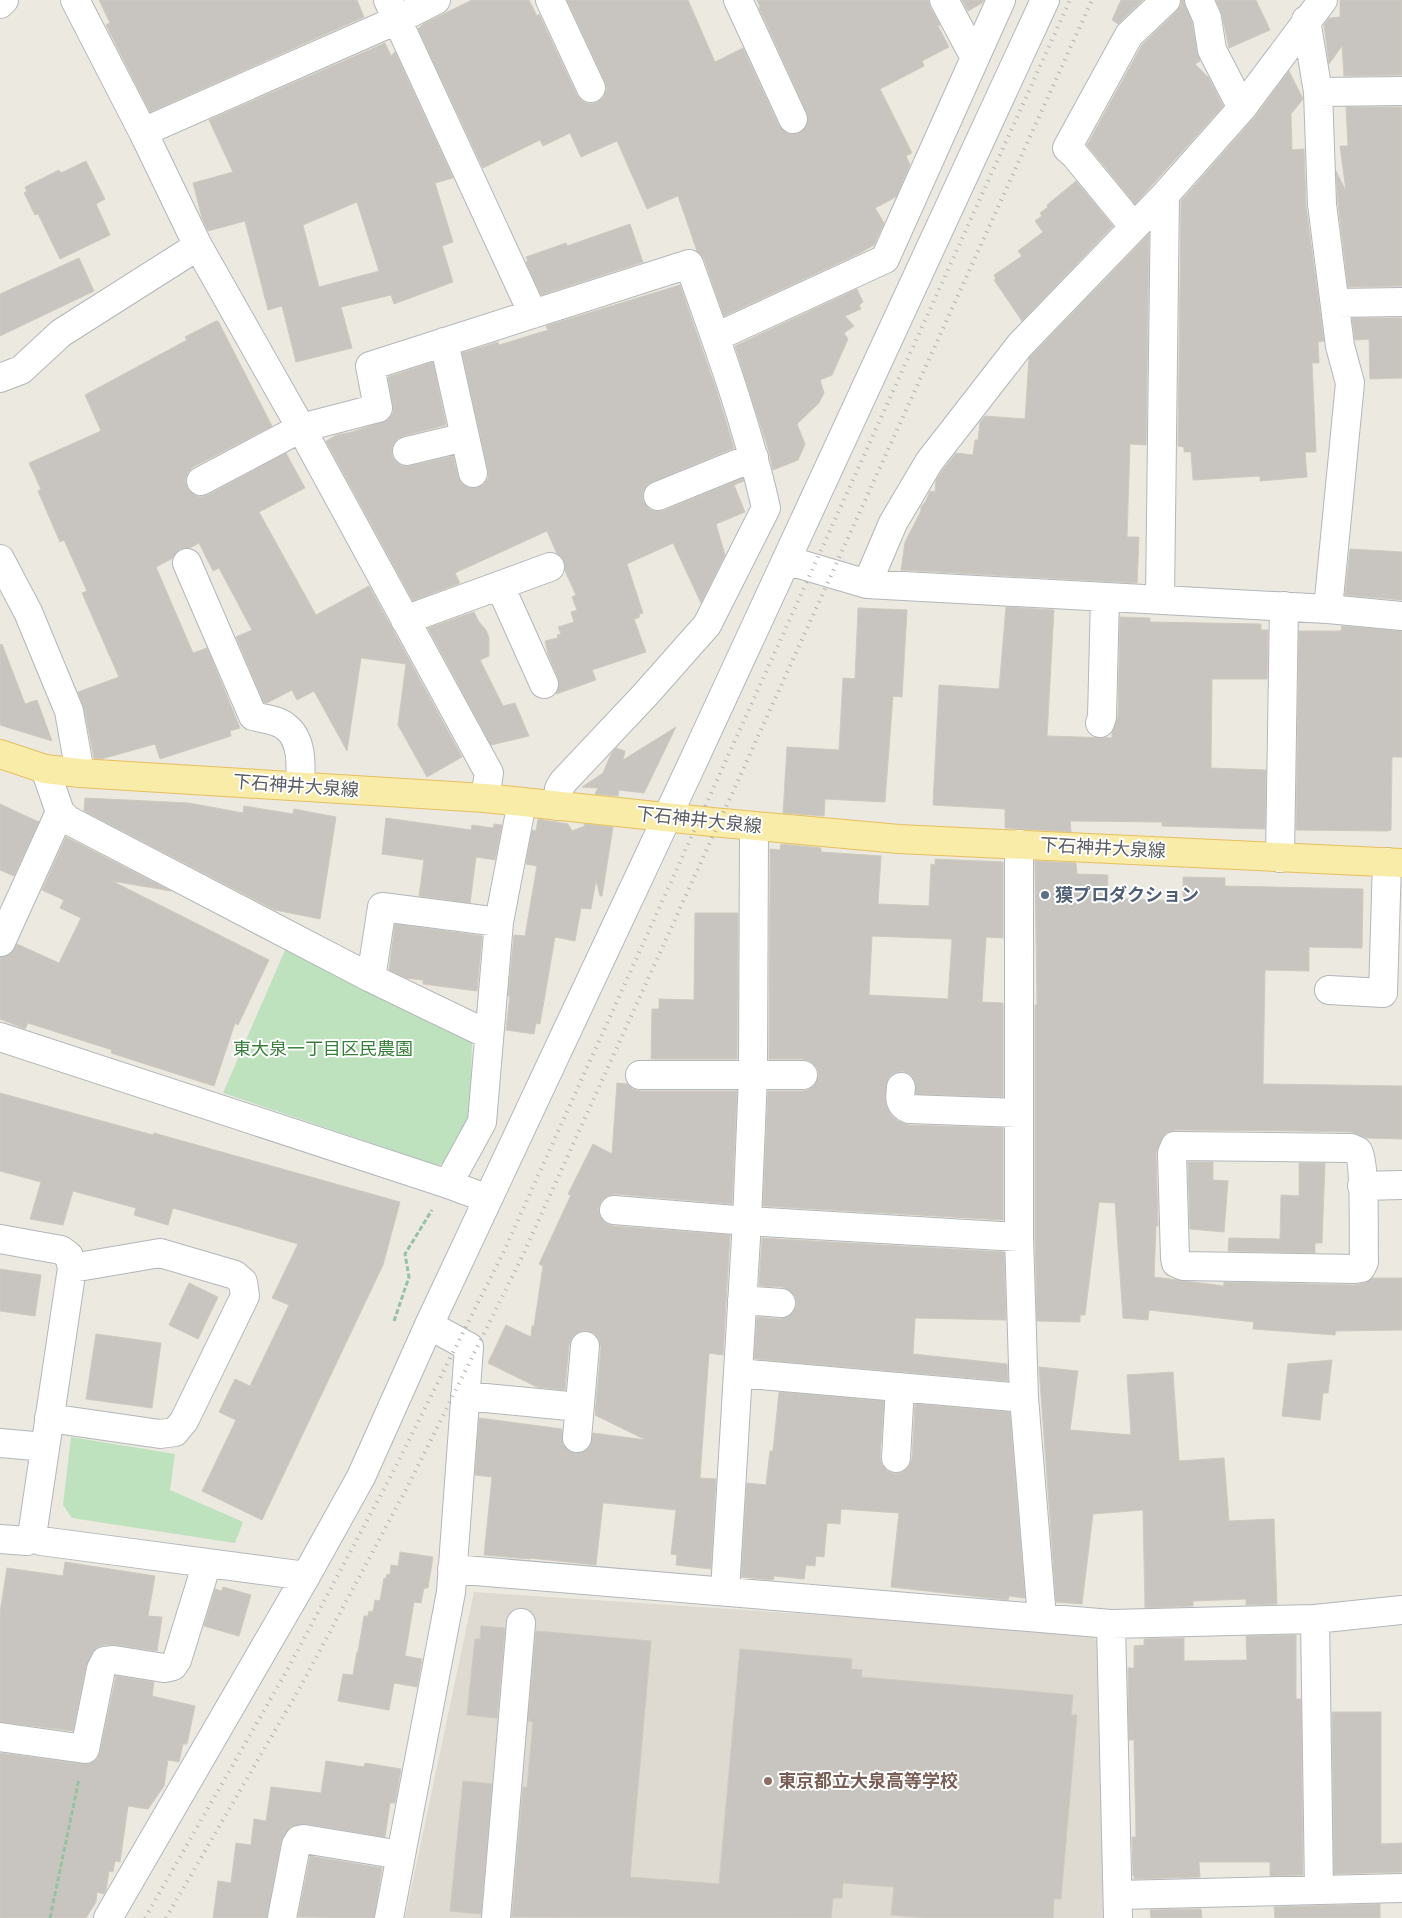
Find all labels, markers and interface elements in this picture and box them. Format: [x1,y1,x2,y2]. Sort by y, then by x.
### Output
street label: 下石神井大泉線 [232,770,360,802]
street label: 下石神井大泉線 [635,801,763,839]
street label: 下石神井大泉線 [1039,833,1167,863]
place label: 獏プロダクション [1055,883,1199,907]
marker: 獏プロダクション [1039,889,1051,901]
park label: 東大泉一丁目区民農園 [233,1037,413,1061]
place label: 東京都立大泉高等学校 [778,1769,958,1793]
marker: 東京都立大泉高等学校 [762,1775,774,1787]

